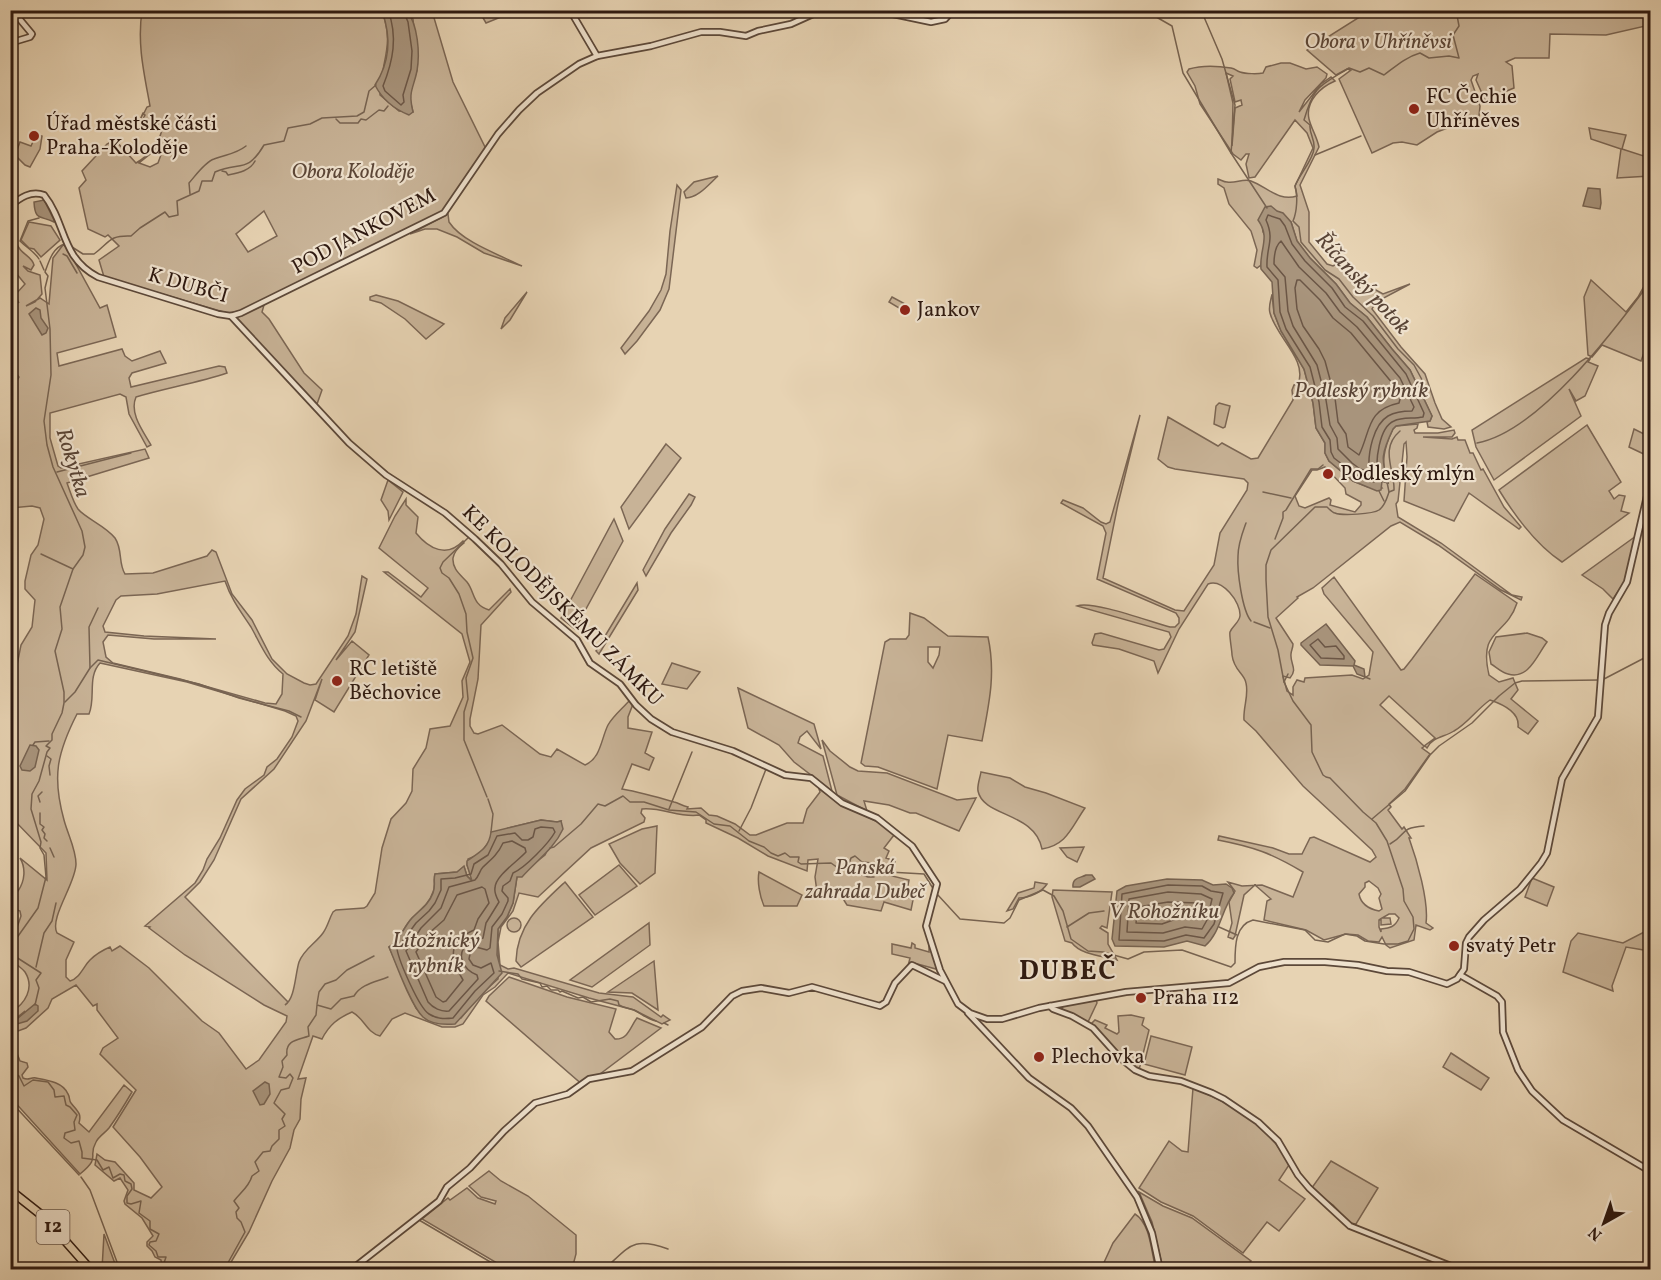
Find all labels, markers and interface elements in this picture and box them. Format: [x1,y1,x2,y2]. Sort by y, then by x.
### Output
park label: Obora v Uhříněvsi [1304,28,1452,57]
place label: FC Čechie Uhříněves [1426,83,1520,136]
marker: FC Čechie Uhříněves [1407,102,1421,116]
place label: Úřad městské části Praha-Koloděje [46,110,217,163]
marker: Úřad městské části Praha-Koloděje [27,129,41,143]
park label: Obora Koloděje [291,158,415,187]
street label: POD JANKOVEM [287,182,441,282]
water label: Říčanský potok [1307,226,1417,342]
street label: K DUBČI [145,261,231,311]
place label: Jankov [917,296,980,325]
marker: Jankov [898,303,912,317]
water label: Podleský rybník [1294,376,1428,407]
water label: Rokytka [47,424,97,502]
place label: Podleský mlýn [1340,460,1475,489]
marker: Podleský mlýn [1321,467,1335,481]
street label: KE KOLODĚJSKÉMU ZÁMKU [455,499,669,713]
place label: RC letiště Běchovice [349,655,441,708]
marker: RC letiště Běchovice [330,674,344,688]
park label: Panská zahrada Dubeč [804,854,928,907]
water label: V Rohožníku [1109,897,1219,928]
water label: Lítožnický rybník [392,926,480,982]
place label: svatý Petr [1466,932,1556,961]
marker: svatý Petr [1447,939,1461,953]
district label: DUBEČ [1019,953,1117,991]
place label: Praha 112 [1153,984,1239,1013]
marker: Praha 112 [1134,991,1148,1005]
place label: Plechovka [1051,1043,1145,1072]
marker: Plechovka [1032,1050,1046,1064]
north arrow [1574,1193,1634,1253]
road number: 12 [36,1210,70,1244]
text: N [1584,1221,1607,1245]

